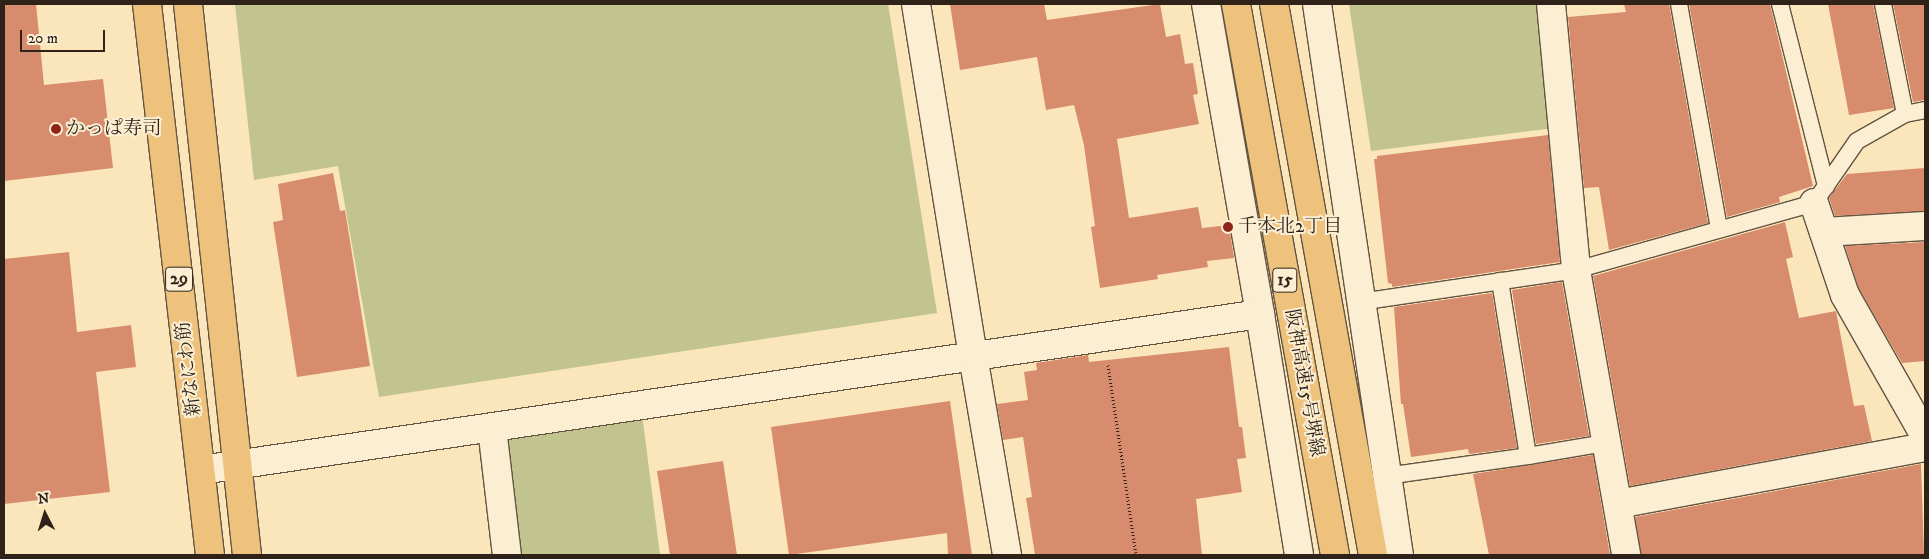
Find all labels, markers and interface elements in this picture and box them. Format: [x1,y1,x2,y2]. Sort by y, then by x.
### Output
scale bar [22,20,108,52]
text: 20 m [28,29,58,48]
place label: かっぱ寿司 [66,118,161,140]
marker: かっぱ寿司 [50,123,62,135]
place label: 千本北2丁目 [1238,216,1342,238]
marker: 千本北2丁目 [1222,221,1234,233]
road number: 29 [164,264,194,294]
road number: 15 [1271,264,1299,296]
street label: 阪神高速15号堺線 [1280,308,1328,458]
street label: 新なにわ筋 [172,320,206,418]
north arrow [20,489,70,539]
text: N [37,490,50,509]

